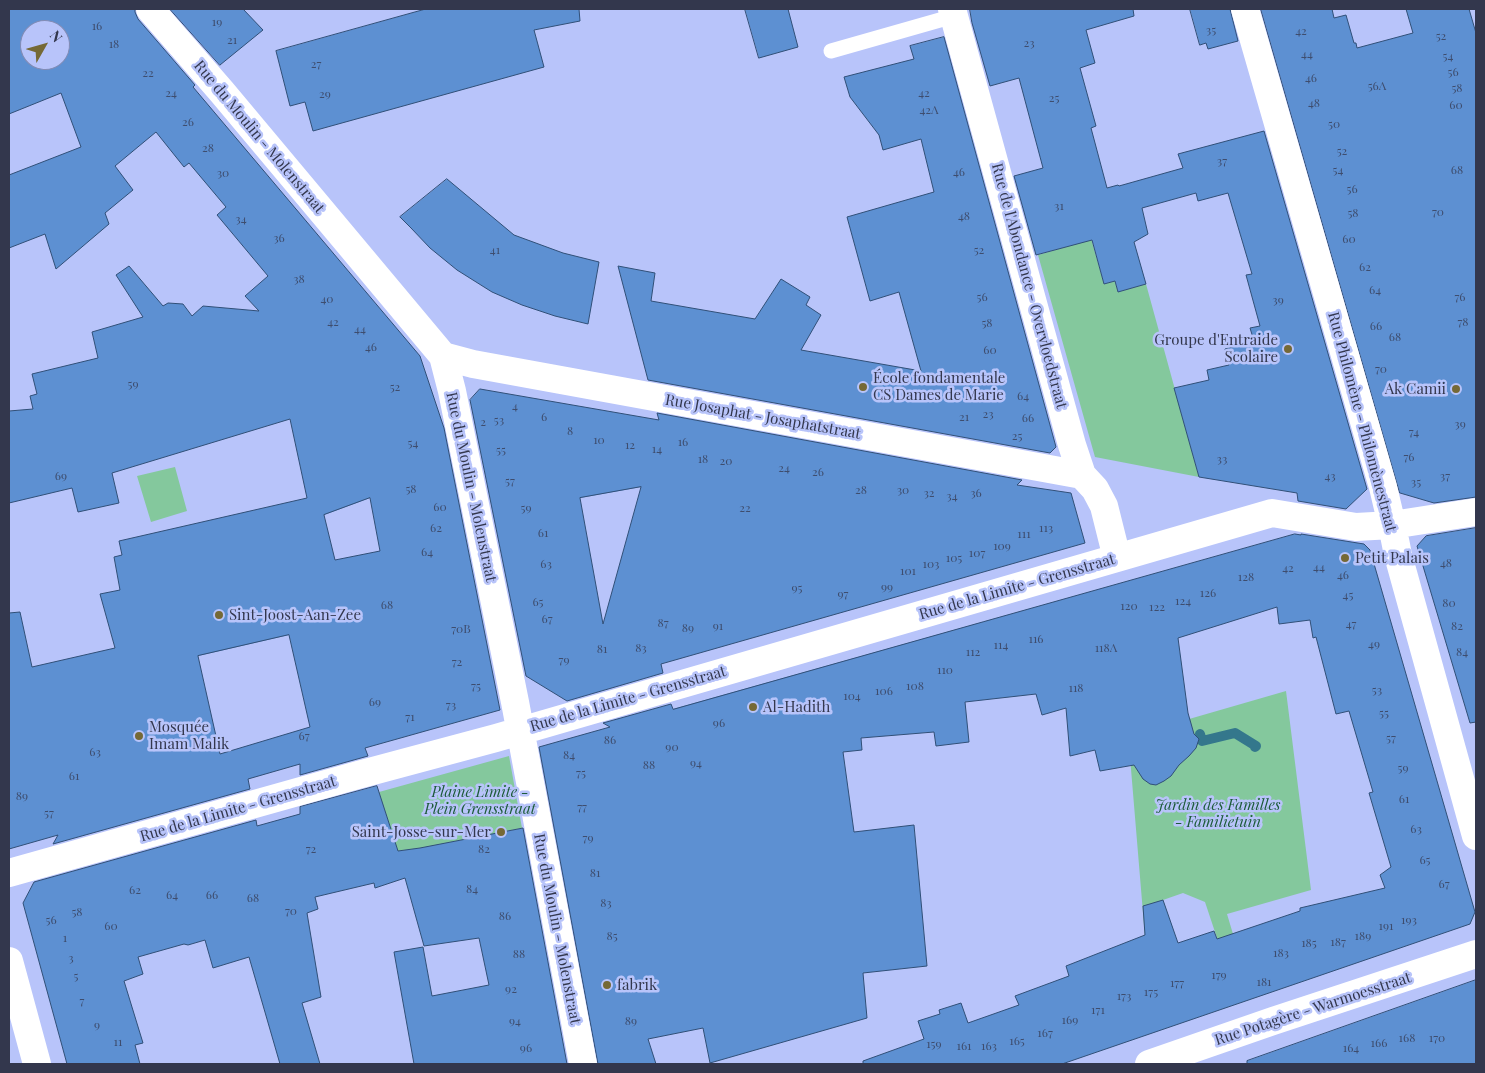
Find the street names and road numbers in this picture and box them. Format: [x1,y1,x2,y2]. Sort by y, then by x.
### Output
street label: Rue du Moulin - Molenstraat [190,57,328,217]
street label: Rue de l'Abondance - Overvloedstraat [988,161,1070,411]
street label: Rue Philomène - Philomènestraat [1324,310,1400,534]
street label: Rue du Moulin - Molenstraat [442,390,500,584]
street label: Rue Josaphat - Josaphatstraat [664,391,862,443]
street label: Rue de la Limite - Grensstraat [917,550,1117,624]
street label: Rue de la Limite - Grensstraat [528,662,728,736]
street label: Rue de la Limite - Grensstraat [138,772,338,846]
street label: Rue du Moulin - Molenstraat [530,832,584,1026]
street label: Rue Potagère - Warmoesstraat [1213,969,1413,1049]

